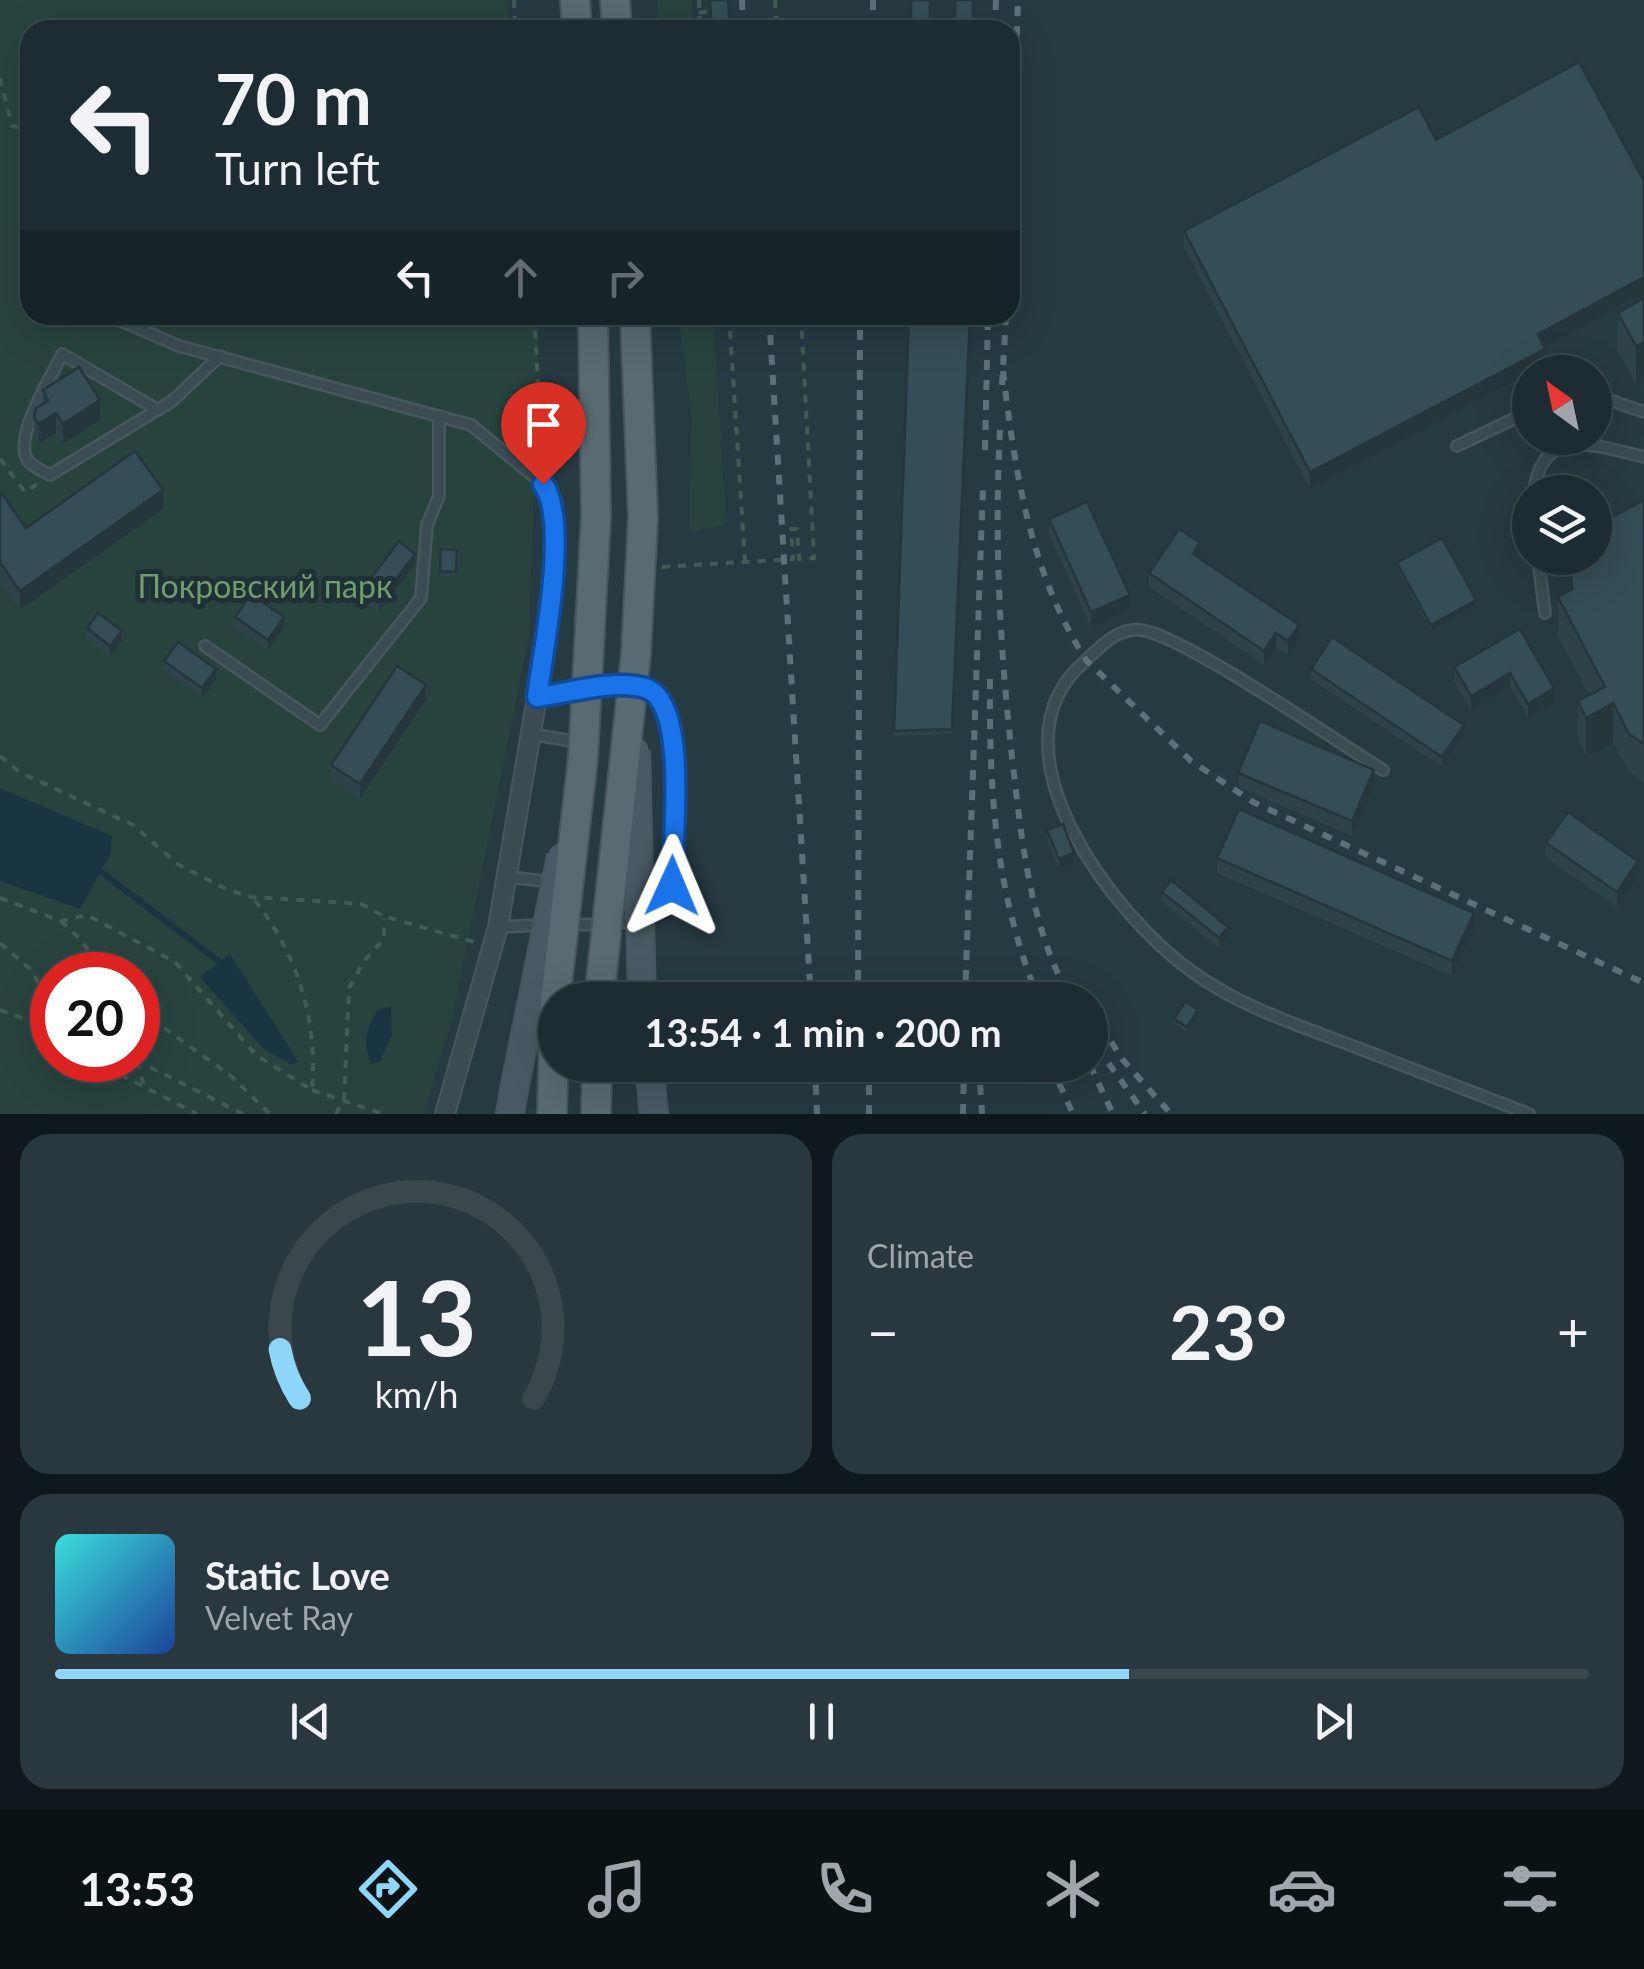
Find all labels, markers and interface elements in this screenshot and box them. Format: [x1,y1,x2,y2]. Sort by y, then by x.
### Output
text: 70 m [215,56,372,140]
icon: left [50,60,180,190]
text: Turn left [215,141,380,195]
icon: left [388,250,443,305]
icon: ahead [493,250,548,305]
icon: right [598,250,653,305]
north arrow [1512,355,1612,455]
map controls [1512,355,1612,575]
pin [501,382,586,485]
icon: arrive [516,397,571,452]
button: layers [1512,475,1612,575]
park label: Покровский парк [138,566,393,605]
position arrow [620,834,724,938]
speed limit sign: 20 [30,952,160,1082]
text: 13:54 · 1 min · 200 m [644,1009,1002,1055]
text: Climate [867,1236,974,1275]
text: 13 [356,1253,476,1378]
text: 23° [1169,1286,1287,1376]
text: − [867,1298,899,1364]
text: + [1557,1298,1589,1364]
text: km/h [374,1373,458,1416]
text: Static Love [205,1552,390,1598]
text: Velvet Ray [205,1598,353,1637]
icon: previous [283,1694,338,1749]
icon: pause [794,1694,849,1749]
icon: next [1306,1694,1361,1749]
icon: directions [353,1854,423,1924]
icon: music [582,1854,652,1924]
icon: phone [810,1854,880,1924]
icon: climate [1038,1854,1108,1924]
icon: car [1267,1854,1337,1924]
icon: filters [1495,1854,1565,1924]
text: 13:53 [79,1862,195,1916]

